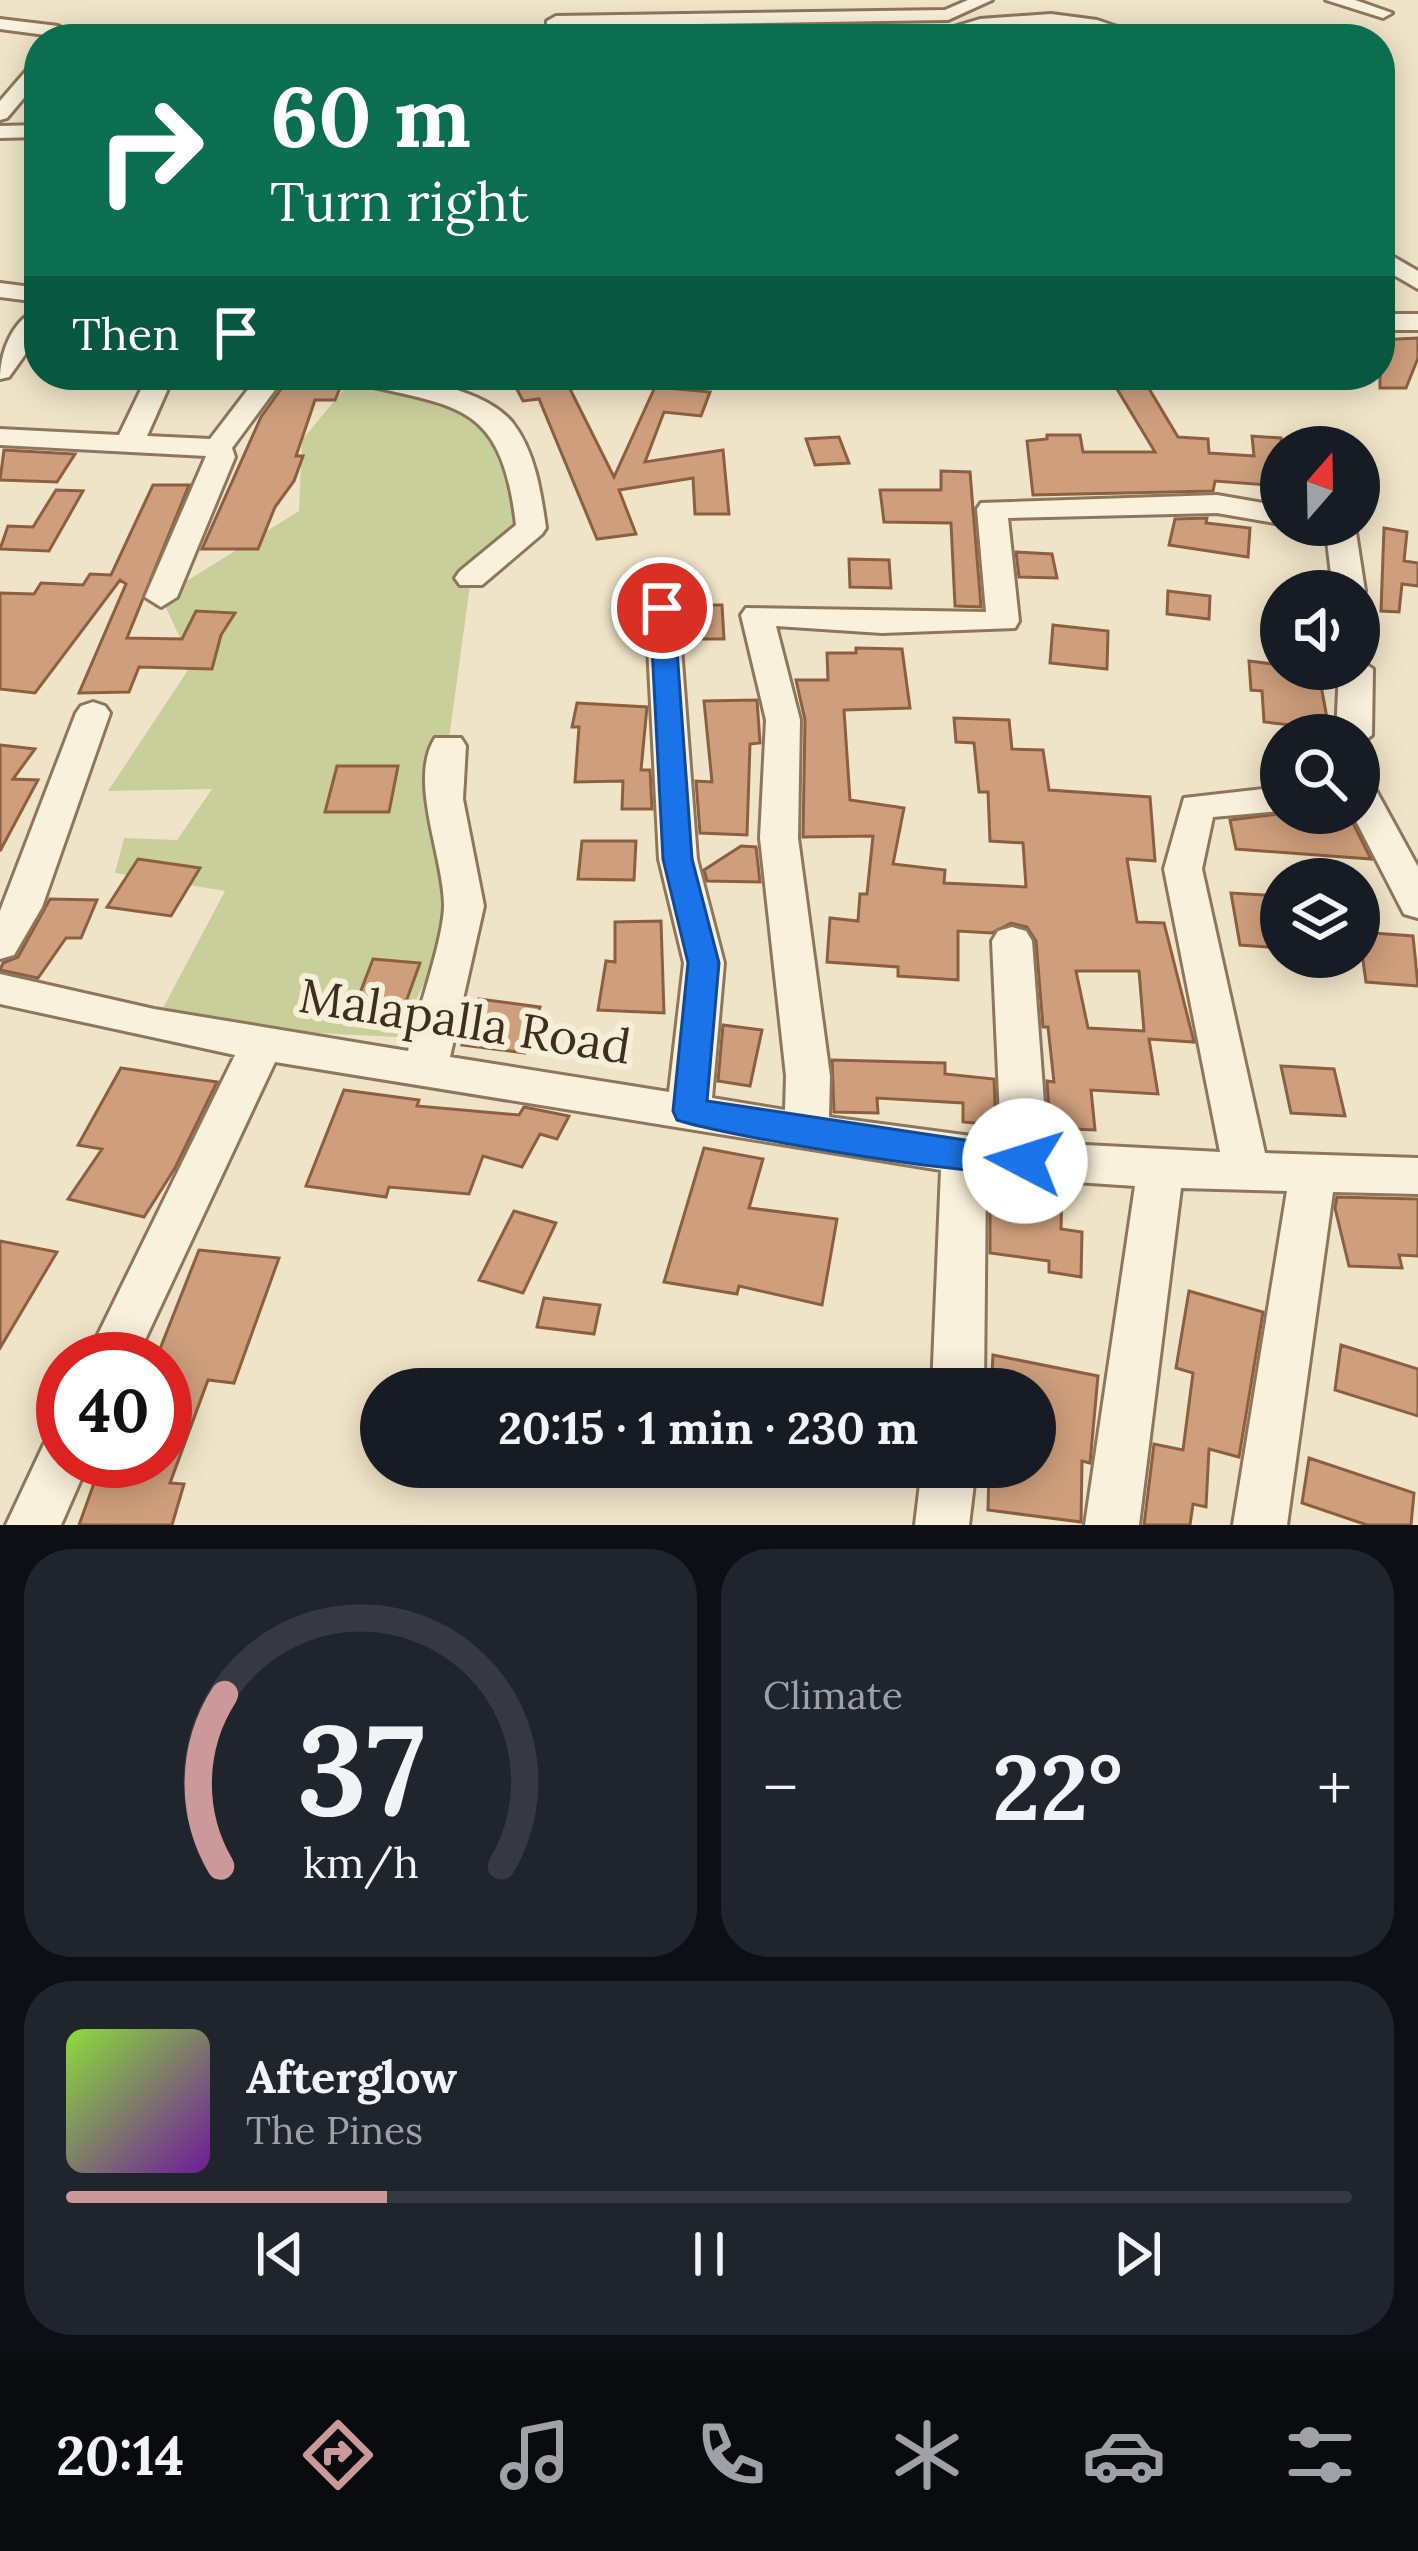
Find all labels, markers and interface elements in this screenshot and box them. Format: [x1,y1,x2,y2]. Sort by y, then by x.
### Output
text: 60 m [270,62,471,170]
icon: right [72,72,228,228]
text: Turn right [270,167,529,236]
icon: arrive [203,300,269,366]
text: Then [72,305,179,362]
north arrow [1260,426,1380,546]
map controls [1260,426,1380,978]
pin [611,557,713,659]
button: sound [1260,570,1380,690]
icon: arrive [629,575,695,641]
button: search [1260,714,1380,834]
button: layers [1260,858,1380,978]
street label: Malapalla Road [295,964,635,1077]
position arrow [962,1098,1088,1224]
speed limit sign: 40 [36,1332,192,1488]
text: 20:15 · 1 min · 230 m [498,1399,918,1456]
text: Climate [763,1670,903,1720]
text: 37 [296,1689,425,1849]
text: 22° [992,1729,1123,1845]
text: − [763,1745,798,1829]
text: + [1317,1745,1352,1829]
text: km/h [303,1835,418,1890]
text: Afterglow [246,2048,457,2105]
text: The Pines [246,2105,423,2155]
icon: previous [247,2221,313,2287]
icon: pause [676,2221,742,2287]
icon: next [1105,2221,1171,2287]
icon: directions [296,2413,380,2497]
icon: music [493,2413,577,2497]
icon: phone [689,2413,773,2497]
icon: climate [885,2413,969,2497]
icon: car [1082,2413,1166,2497]
icon: filters [1278,2413,1362,2497]
text: 20:14 [56,2421,184,2490]

